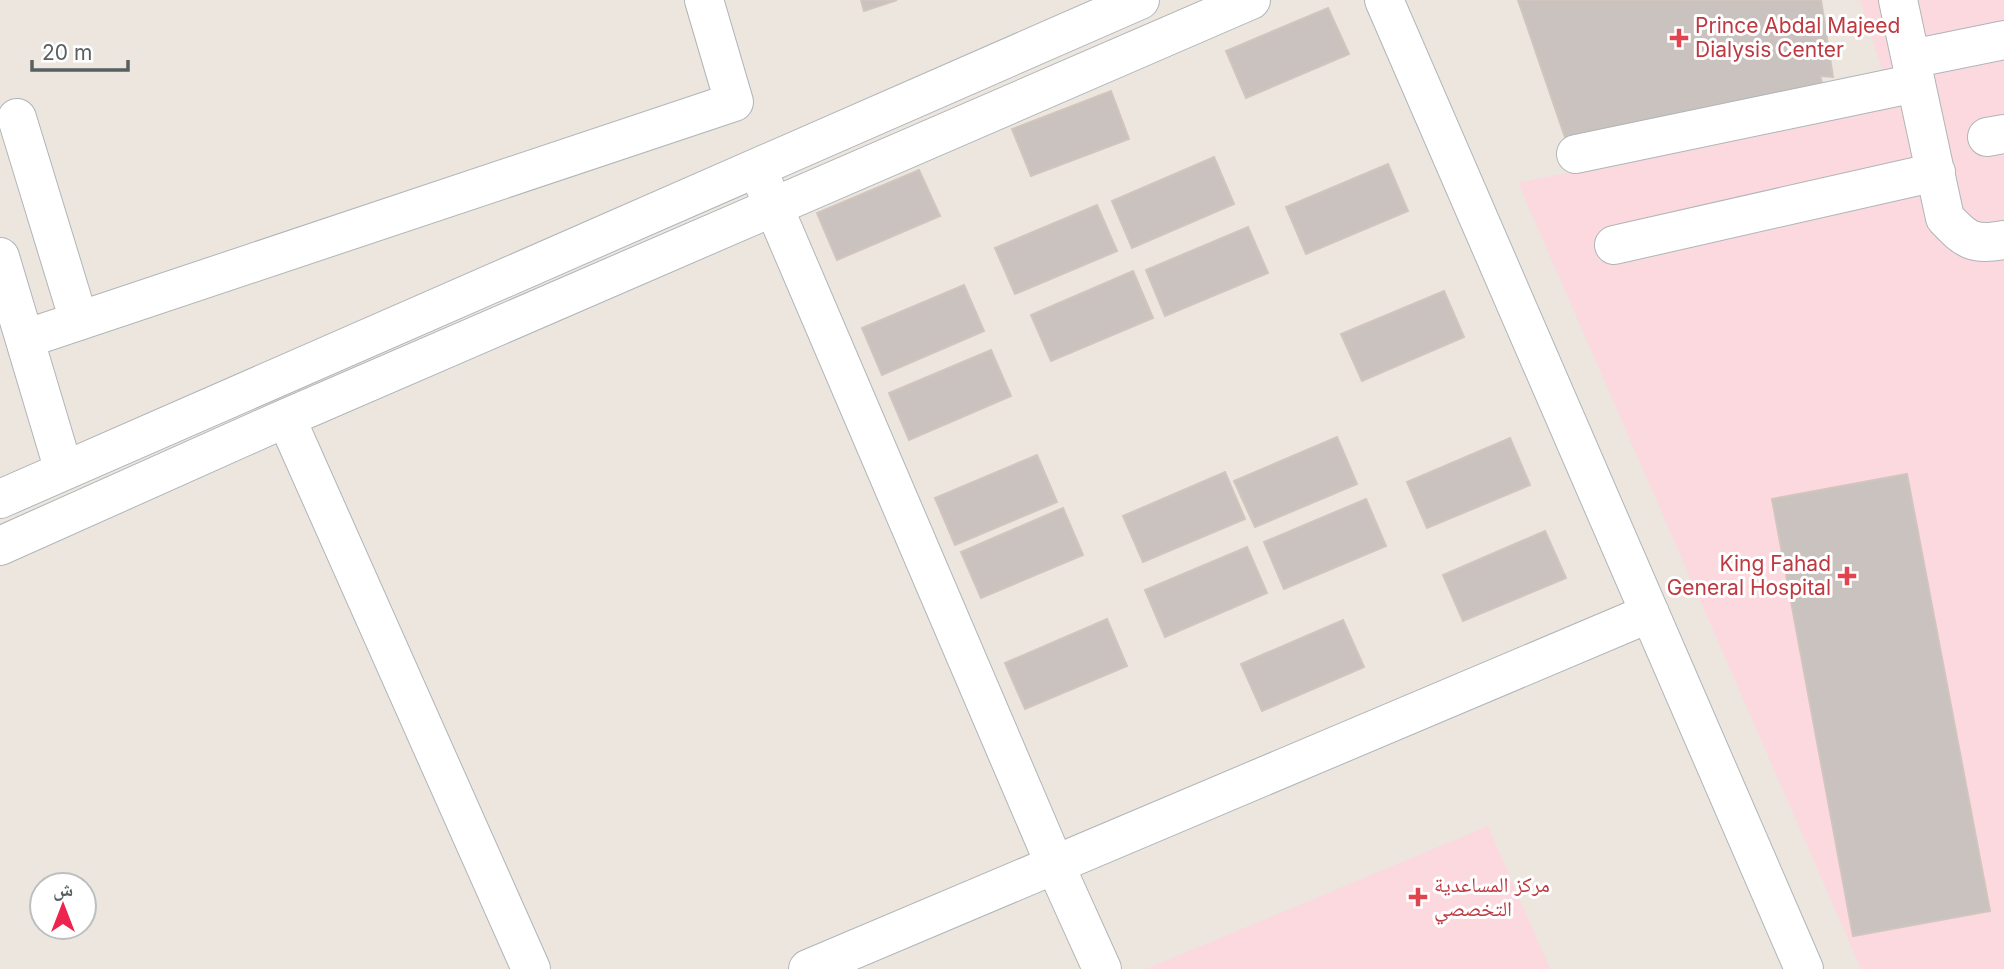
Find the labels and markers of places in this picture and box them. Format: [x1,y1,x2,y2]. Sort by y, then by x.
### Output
place label: Prince Abdal Majeed Dialysis Center [1695,13,1900,62]
marker: Prince Abdal Majeed Dialysis Center [1669,28,1689,48]
place label: King Fahad General Hospital [1667,551,1831,600]
marker: King Fahad General Hospital [1837,566,1857,586]
place label: مركز المساعدية التخصصي [1434,872,1550,925]
marker: مركز المساعدية التخصصي [1408,887,1428,907]

